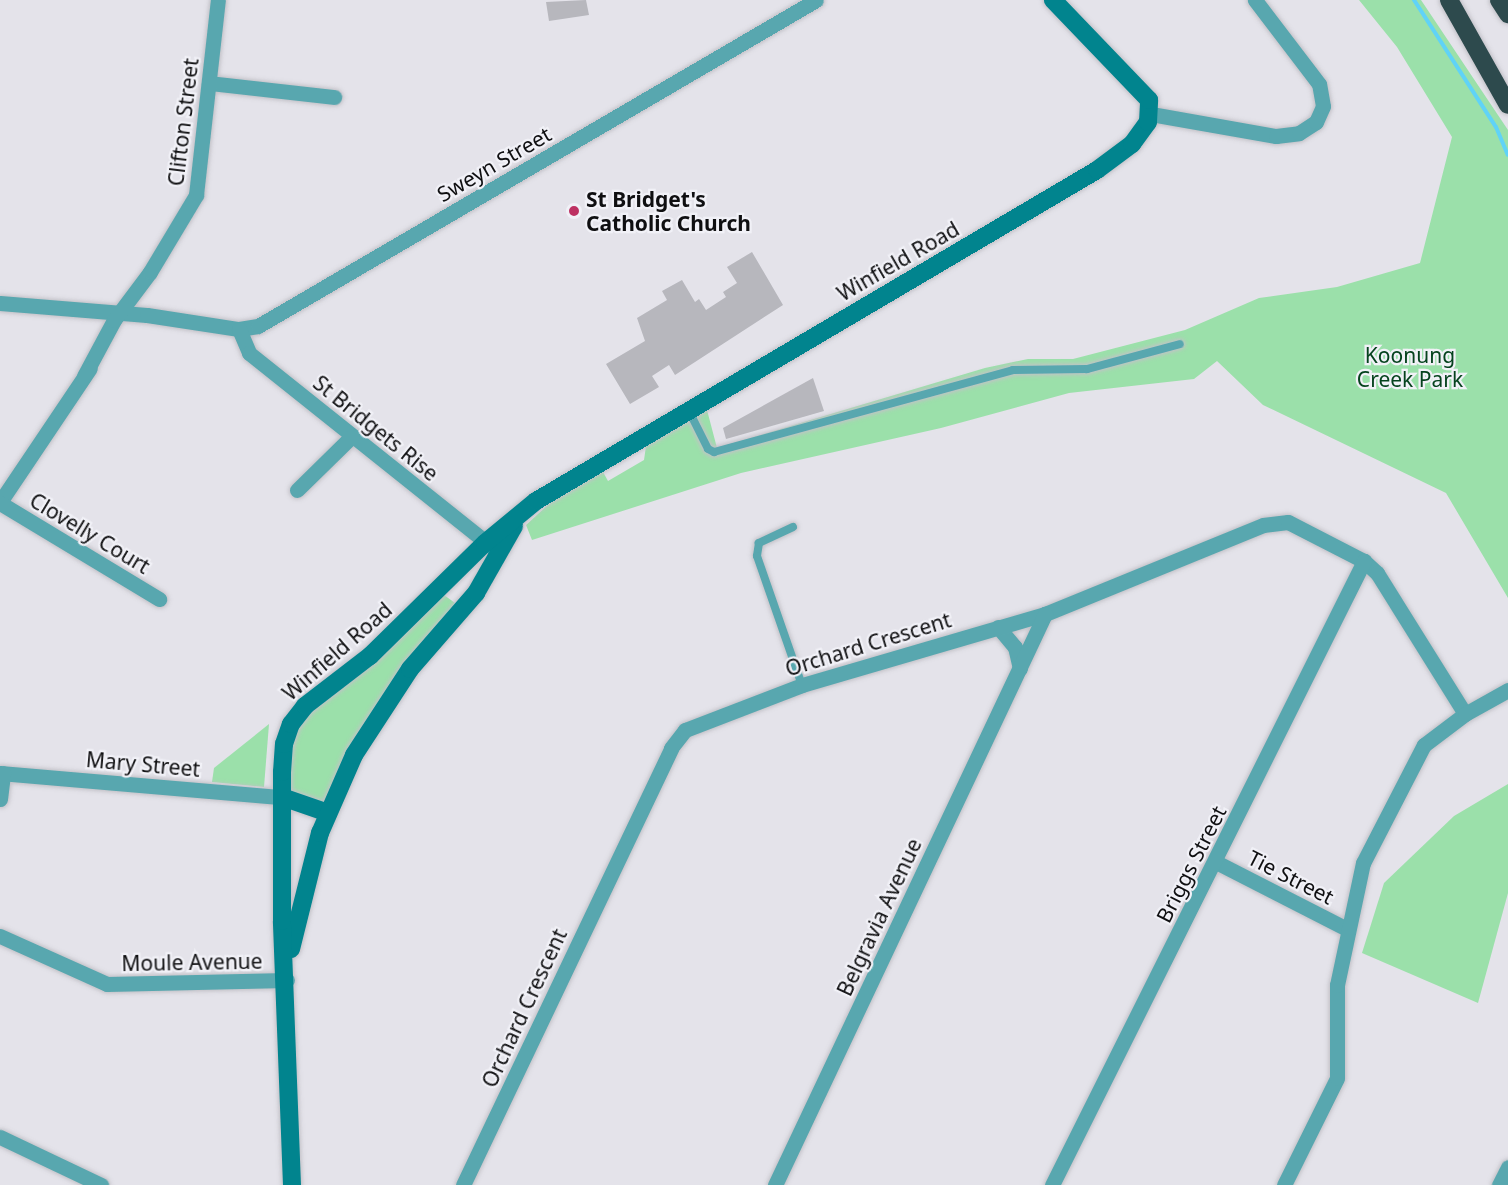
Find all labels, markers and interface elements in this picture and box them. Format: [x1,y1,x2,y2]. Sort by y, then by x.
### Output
street label: Clifton Street [163,57,203,187]
street label: Sweyn Street [433,121,555,207]
place label: St Bridget's Catholic Church [586,186,751,236]
marker: St Bridget's Catholic Church [567,204,581,218]
street label: Winfield Road [833,216,963,306]
park label: Koonung Creek Park [1357,342,1463,392]
street label: St Bridgets Rise [308,370,444,486]
street label: Clovelly Court [25,487,155,579]
street label: Winfield Road [277,597,397,705]
street label: Orchard Crescent [782,607,954,681]
street label: Mary Street [85,746,201,782]
street label: Briggs Street [1151,801,1231,927]
street label: Belgravia Avenue [831,834,927,1000]
street label: Tie Street [1244,845,1338,909]
street label: Orchard Crescent [476,925,572,1091]
street label: Moule Avenue [121,948,263,976]

